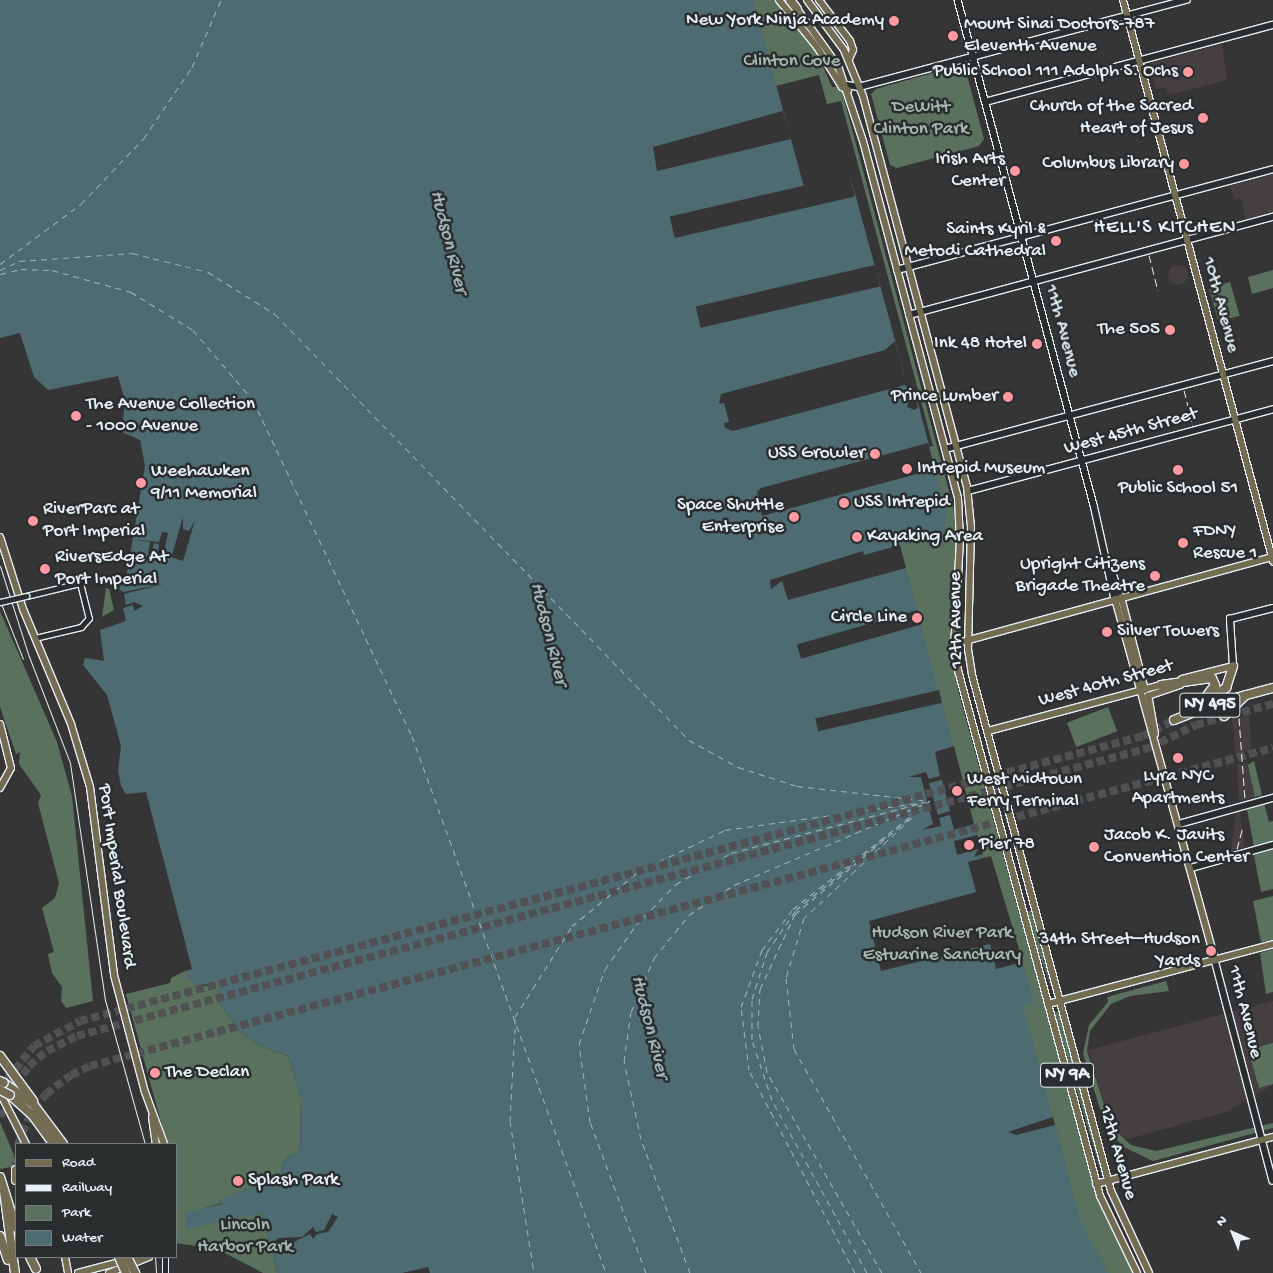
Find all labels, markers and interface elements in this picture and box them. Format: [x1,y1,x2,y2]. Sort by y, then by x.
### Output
place label: New York Ninja Academy [686,10,884,32]
place label: Mount Sinai Doctors-787 Eleventh Avenue [964,14,1155,58]
marker: New York Ninja Academy [888,15,900,27]
marker: Mount Sinai Doctors-787 Eleventh Avenue [946,29,960,43]
park label: Clinton Cove [743,51,841,73]
place label: Public School 111 Adolph S. Ochs [933,61,1178,83]
marker: Public School 111 Adolph S. Ochs [1182,66,1194,78]
place label: Church of the Sacred Heart of Jesus [1030,96,1193,140]
park label: DeWitt Clinton Park [874,97,968,141]
marker: Church of the Sacred Heart of Jesus [1197,112,1209,124]
place label: Irish Arts Center [935,149,1005,193]
place label: Columbus Library [1042,153,1174,175]
marker: Columbus Library [1178,158,1190,170]
marker: Irish Arts Center [1009,165,1021,177]
water label: Hudson River [424,188,472,296]
district label: HELL'S KITCHEN [1092,216,1238,240]
place label: Saints Kyril & Metodi Cathedral [904,219,1046,263]
marker: Saints Kyril & Metodi Cathedral [1050,235,1062,247]
street label: 10th Avenue [1196,255,1244,355]
street label: 11th Avenue [1039,282,1085,380]
place label: The 505 [1097,319,1160,341]
marker: The 505 [1164,324,1176,336]
place label: Ink 48 Hotel [934,333,1027,355]
marker: Ink 48 Hotel [1031,338,1043,350]
place label: Prince Lumber [891,386,998,408]
marker: Prince Lumber [1002,391,1014,403]
place label: The Avenue Collection - 1000 Avenue [86,394,255,438]
street label: West 45th Street [1062,403,1200,461]
marker: The Avenue Collection - 1000 Avenue [70,410,82,422]
place label: USS Growler [768,443,865,465]
marker: USS Growler [869,448,881,460]
place label: Intrepid Museum [917,458,1045,480]
place label: Weehawken 9/11 Memorial [151,461,257,505]
marker: Intrepid Museum [901,463,913,475]
marker: Public School 51 [1172,464,1184,476]
marker: Weehawken 9/11 Memorial [135,477,147,489]
place label: Public School 51 [1118,478,1238,500]
place label: USS Intrepid [854,492,950,514]
place label: Space Shuttle Enterprise [677,495,784,539]
marker: USS Intrepid [838,497,850,509]
place label: RiverParc at Port Imperial [43,499,145,543]
marker: Space Shuttle Enterprise [788,511,800,523]
marker: RiverParc at Port Imperial [27,515,39,527]
place label: FDNY Rescue 1 [1193,521,1257,565]
place label: Kayaking Area [867,526,983,548]
marker: Kayaking Area [851,531,863,543]
marker: FDNY Rescue 1 [1177,537,1189,549]
place label: RiversEdge At Port Imperial [55,547,168,591]
place label: Upright Citizens Brigade Theatre [1015,554,1145,598]
marker: RiversEdge At Port Imperial [39,563,51,575]
marker: Upright Citizens Brigade Theatre [1149,570,1161,582]
street label: 12th Avenue [945,572,969,668]
water label: Hudson River [524,580,572,688]
place label: Circle Line [831,607,907,629]
marker: Circle Line [911,612,923,624]
place label: Silver Towers [1117,621,1219,643]
marker: Silver Towers [1101,626,1113,638]
street label: West 40th Street [1036,655,1176,713]
road number: NY 495 [1179,690,1241,720]
marker: Lyra NYC Apartments [1172,752,1184,764]
place label: Lyra NYC Apartments [1132,766,1224,810]
place label: West Midtown Ferry Terminal [967,769,1082,813]
street label: Port Imperial Boulevard [92,782,140,970]
marker: West Midtown Ferry Terminal [951,785,963,797]
place label: Jacob K. Javits Convention Center [1104,825,1249,869]
place label: Pier 78 [979,834,1035,856]
marker: Pier 78 [963,839,975,851]
marker: Jacob K. Javits Convention Center [1088,841,1100,853]
park label: Hudson River Park Estuarine Sanctuary [863,923,1021,967]
place label: 34th Street–Hudson Yards [1040,929,1200,973]
marker: 34th Street–Hudson Yards [1204,944,1218,958]
street label: 11th Avenue [1221,963,1267,1061]
water label: Hudson River [625,973,673,1081]
road number: NY 9A [1040,1060,1094,1090]
place label: The Declan [165,1062,249,1084]
marker: The Declan [149,1067,161,1079]
street label: 12th Avenue [1093,1103,1141,1203]
legend [15,1143,178,1258]
text: Road [62,1154,95,1172]
place label: Splash Park [248,1170,339,1192]
marker: Splash Park [232,1175,244,1187]
text: Railway [62,1179,112,1197]
text: Park [62,1204,91,1222]
north arrow [1208,1208,1258,1258]
text: N [1213,1213,1231,1231]
park label: Lincoln Harbor Park [197,1215,293,1259]
text: Water [62,1229,102,1247]

